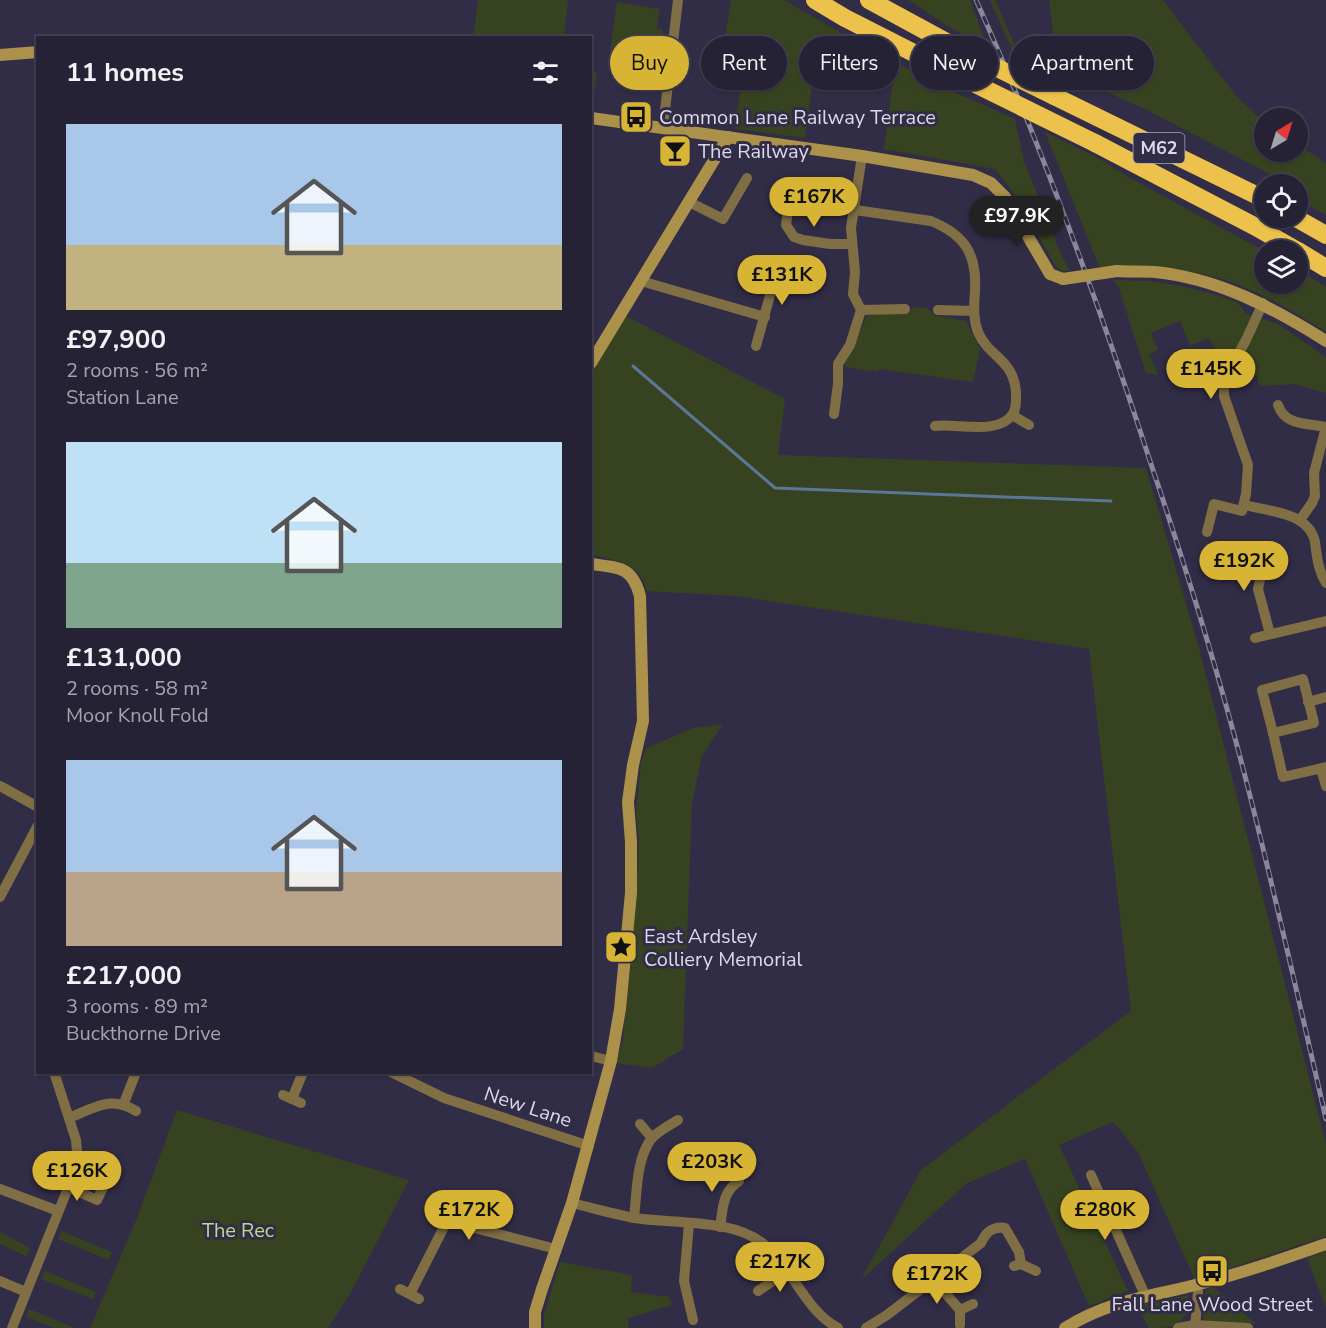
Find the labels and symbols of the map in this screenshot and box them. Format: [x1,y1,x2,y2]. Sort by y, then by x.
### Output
bus stop icon: Common Lane Railway Terrace [618,99,654,135]
place label: Common Lane Railway Terrace [659,104,936,131]
north arrow [1254,108,1308,162]
bar icon: The Railway [657,133,693,169]
road number: M62 [1134,133,1184,163]
place label: The Railway [698,138,810,165]
pin: £167K [772,177,856,228]
pin: £97.9K [968,196,1066,247]
pin: £131K [740,255,824,306]
pin: £145K [1169,349,1253,400]
pin: £192K [1202,541,1286,592]
place label: East Ardsley Colliery Memorial [644,923,803,973]
place icon: East Ardsley Colliery Memorial [603,929,639,965]
street label: New Lane [481,1080,575,1134]
pin: £203K [670,1142,754,1193]
pin: £126K [35,1151,119,1202]
pin: £172K [427,1190,511,1241]
pin: £280K [1063,1190,1147,1241]
park label: The Rec [202,1217,274,1244]
pin: £217K [738,1242,822,1293]
bus stop icon: Fall Lane Wood Street [1194,1253,1230,1289]
pin: £172K [895,1254,979,1305]
place label: Fall Lane Wood Street [1111,1291,1314,1318]

